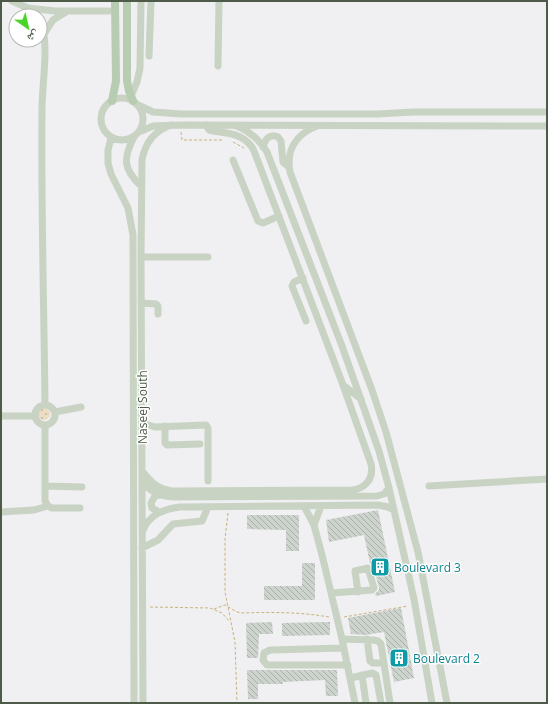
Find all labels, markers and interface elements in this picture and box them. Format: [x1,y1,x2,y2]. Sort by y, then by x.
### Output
north arrow [8,8,48,48]
text: ش [24,26,43,46]
street label: Naseej South [134,370,151,444]
building icon: Boulevard 3 [369,556,391,578]
place label: Boulevard 3 [394,559,461,576]
building icon: Boulevard 2 [388,647,410,669]
place label: Boulevard 2 [413,650,480,667]

